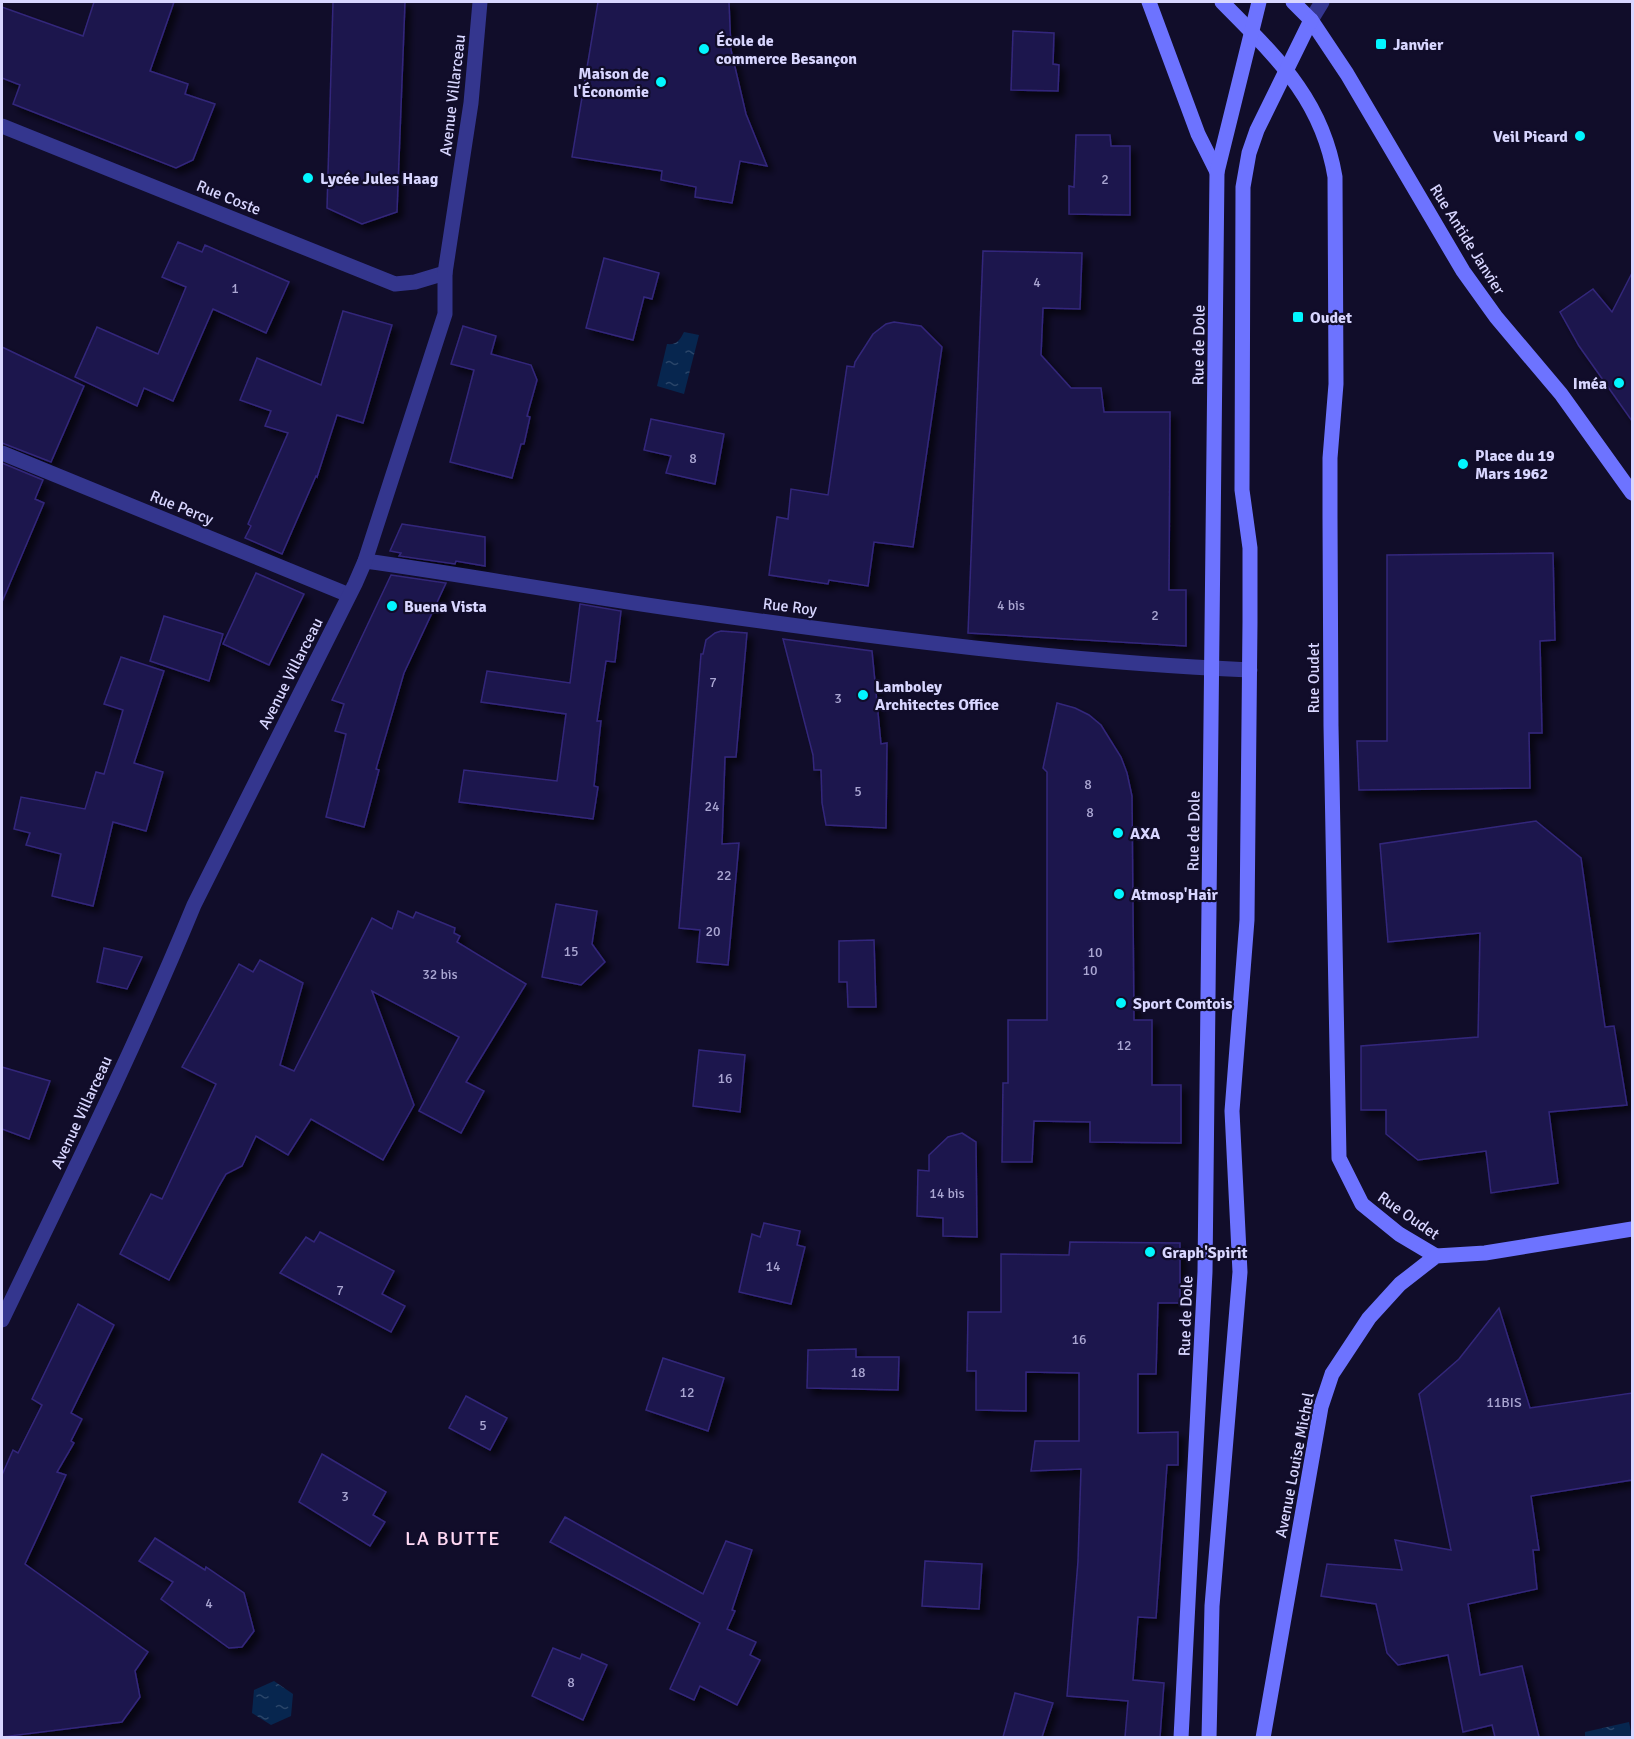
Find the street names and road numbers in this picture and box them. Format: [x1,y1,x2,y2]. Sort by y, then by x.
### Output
street label: Avenue Villarceau [436,33,470,157]
street label: Rue Coste [193,176,264,220]
street label: Rue Antide Janvier [1425,180,1509,299]
street label: Rue de Dole [1188,304,1210,386]
street label: Rue Percy [147,486,217,530]
street label: Rue Roy [762,594,819,620]
street label: Avenue Villarceau [254,614,328,733]
street label: Rue Oudet [1304,642,1324,713]
street label: Rue de Dole [1183,790,1205,872]
street label: Avenue Villarceau [47,1053,117,1172]
street label: Rue Oudet [1374,1187,1444,1245]
street label: Rue de Dole [1175,1275,1197,1357]
street label: Avenue Louise Michel [1271,1391,1319,1540]

